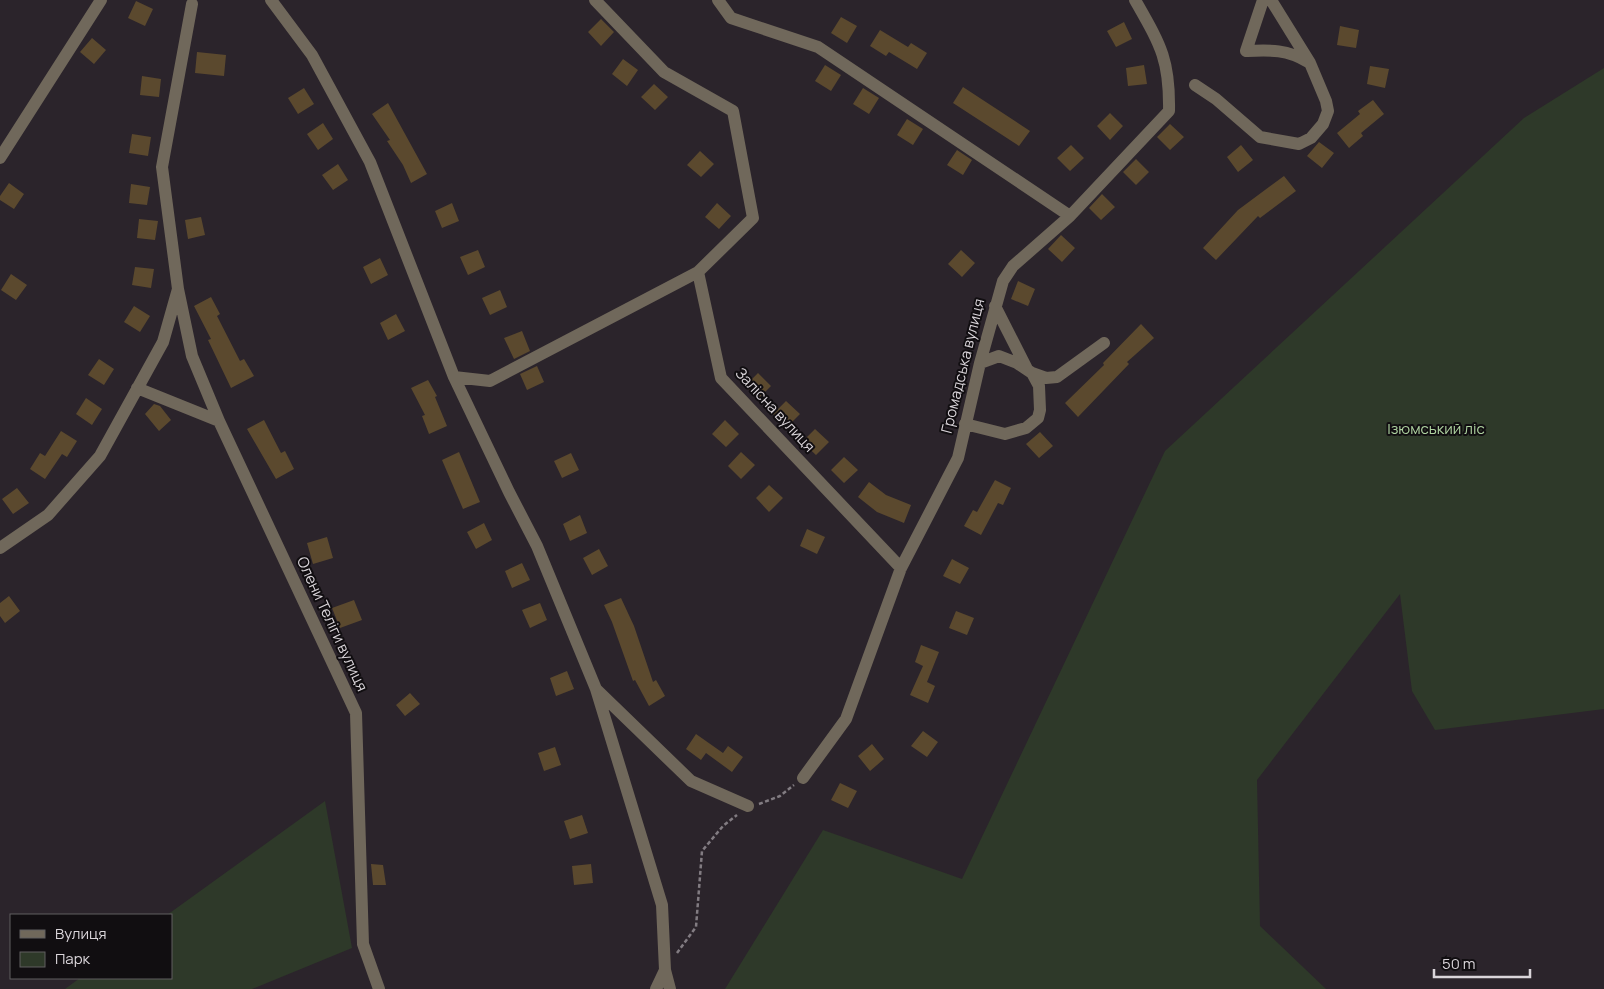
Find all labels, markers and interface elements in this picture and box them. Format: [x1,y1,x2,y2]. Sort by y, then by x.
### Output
street label: Громадська вулиця [936,296,989,435]
street label: Залісна вулиця [731,363,820,456]
park label: Ізюмський ліс [1387,418,1485,439]
street label: Олени Теліги вулиця [292,553,373,695]
legend [10,914,172,979]
text: Вулиця [55,923,107,944]
scale bar [1434,946,1530,978]
text: Парк [55,948,91,969]
text: 50 m [1442,953,1476,974]

